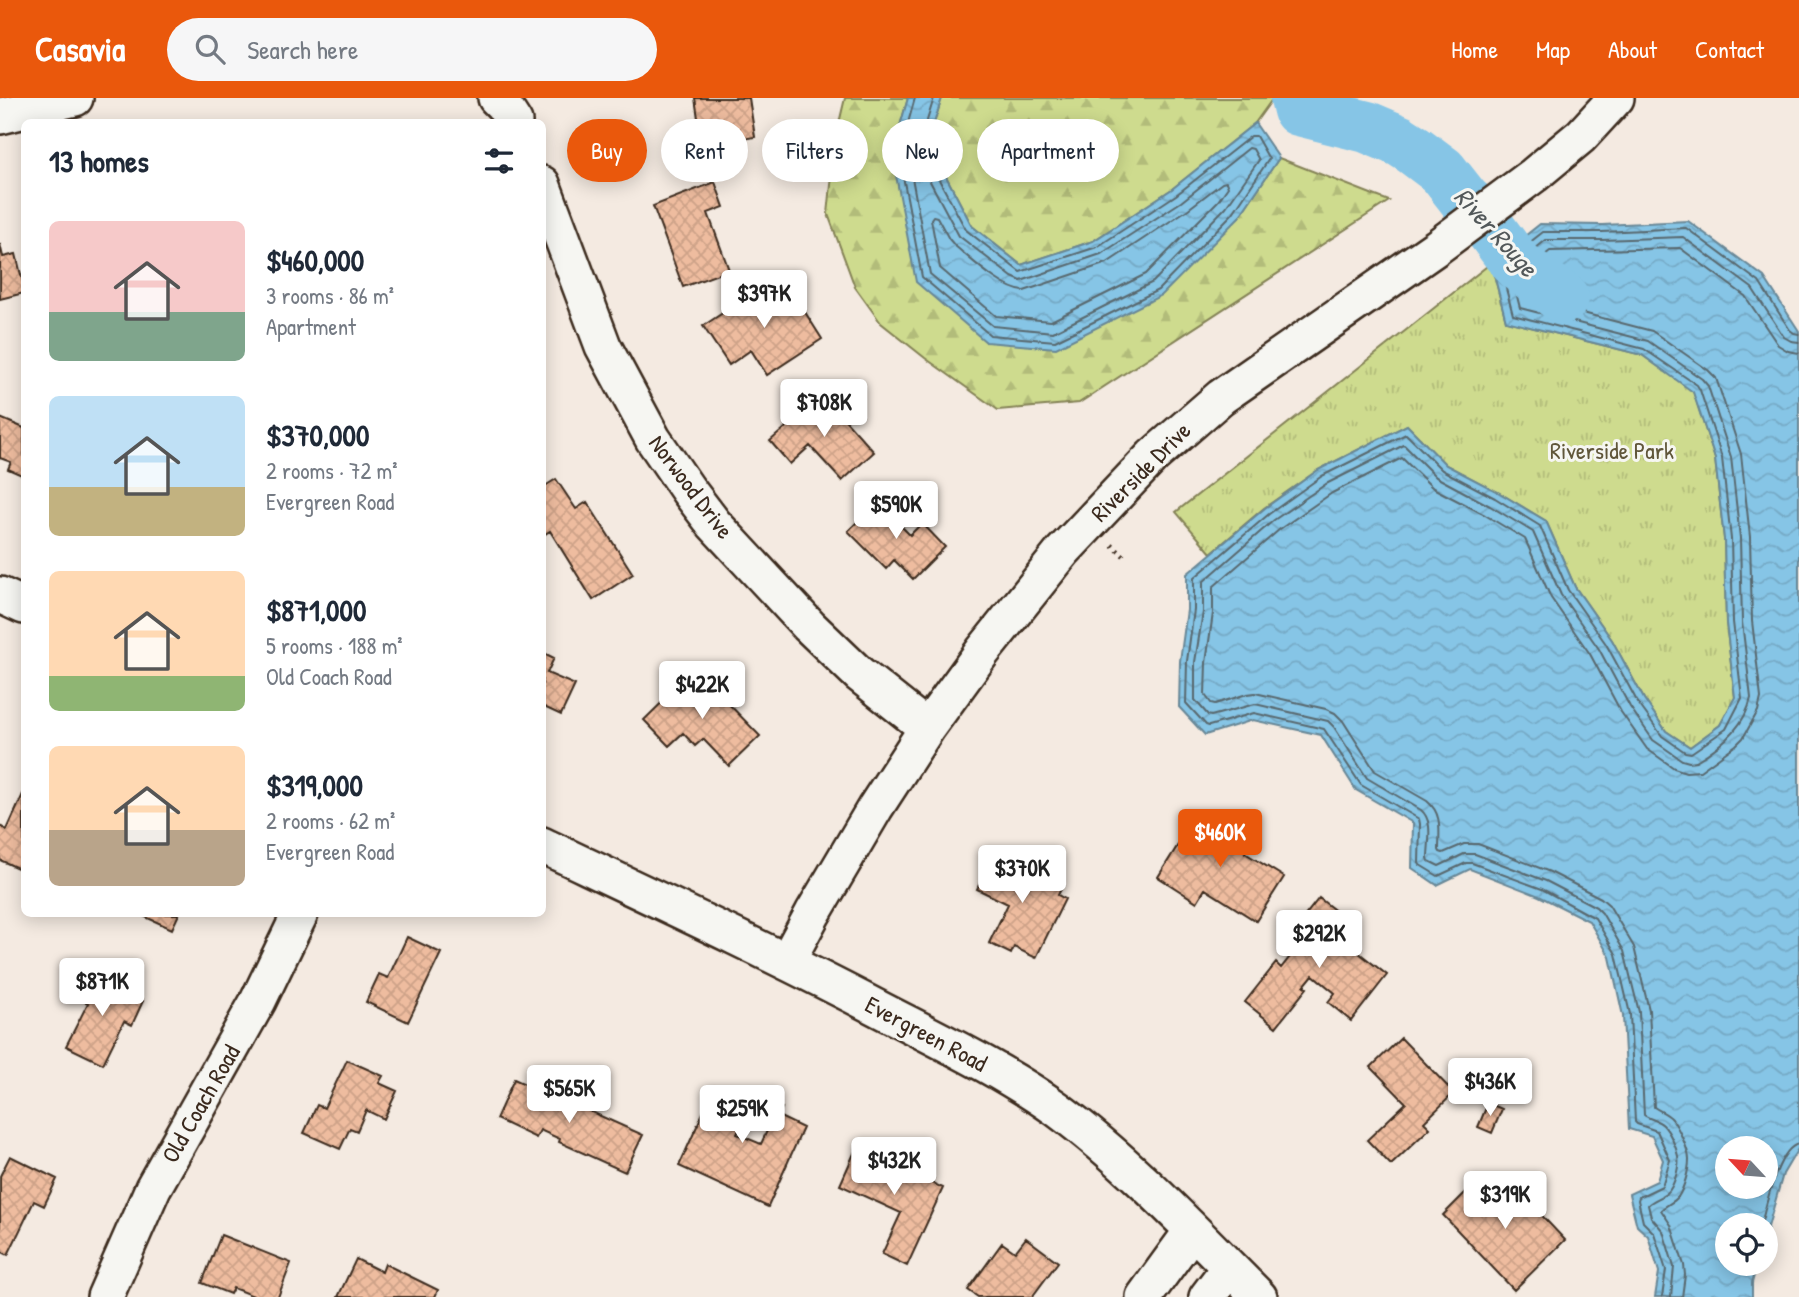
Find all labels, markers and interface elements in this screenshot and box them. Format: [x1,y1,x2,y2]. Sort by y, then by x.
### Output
search box [167,18,657,81]
text: Casavia [35,27,125,71]
icon: search [191,30,229,68]
text: Search here [247,32,358,67]
text: Home [1451,33,1498,65]
text: Map [1536,33,1570,65]
text: About [1608,33,1657,65]
text: Contact [1695,33,1764,65]
chip: Buy [567,119,647,182]
chip: Rent [661,119,748,182]
chip: Filters [762,119,868,182]
chip: New [882,119,963,182]
chip: Apartment [977,119,1119,182]
text: 13 homes [49,141,149,181]
icon: filters [480,142,518,180]
water label: River Rouge [1446,179,1547,286]
text: $460,000 [266,240,364,280]
icon: home [105,249,189,333]
pin: $397K [715,271,813,330]
text: $397K [737,277,791,308]
text: 3 rooms · 86 m² [266,280,394,311]
text: Apartment [266,311,356,342]
pin: $708K [775,380,873,439]
text: $708K [796,386,852,417]
street label: Riverside Drive [1083,414,1197,528]
text: $370,000 [266,415,369,455]
icon: home [105,424,189,508]
street label: Norwood Drive [642,428,742,545]
park label: Riverside Park [1550,434,1674,466]
text: 2 rooms · 72 m² [266,455,398,486]
pin: $590K [847,482,945,541]
text: Evergreen Road [266,486,394,517]
text: $590K [870,488,922,519]
text: $871,000 [266,590,366,630]
icon: home [105,599,189,683]
text: 5 rooms · 188 m² [266,630,403,661]
text: Old Coach Road [266,661,392,692]
pin: $422K [653,662,751,721]
text: $422K [675,668,729,699]
text: $319,000 [266,765,363,805]
icon: home [105,774,189,858]
text: 2 rooms · 62 m² [266,805,395,836]
pin: $460K [1171,810,1269,869]
text: $460K [1194,816,1246,847]
text: Evergreen Road [266,836,394,867]
pin: $370K [973,846,1071,905]
text: $370K [994,852,1050,883]
pin: $292K [1270,910,1368,970]
text: $292K [1292,917,1346,948]
pin: $871K [53,958,151,1018]
text: $871K [75,965,129,996]
street label: Evergreen Road [860,988,993,1079]
street label: Old Coach Road [154,1039,247,1168]
pin: $436K [1441,1058,1539,1118]
text: $436K [1464,1065,1516,1096]
pin: $565K [520,1066,618,1125]
text: $565K [543,1072,595,1103]
pin: $259K [693,1086,791,1145]
text: $259K [716,1092,768,1123]
north arrow [1715,1136,1778,1199]
map controls [1715,1136,1778,1276]
pin: $432K [845,1138,943,1197]
text: $432K [867,1144,921,1175]
pin: $319K [1456,1172,1554,1231]
text: $319K [1480,1178,1530,1209]
button: locate [1715,1213,1778,1276]

